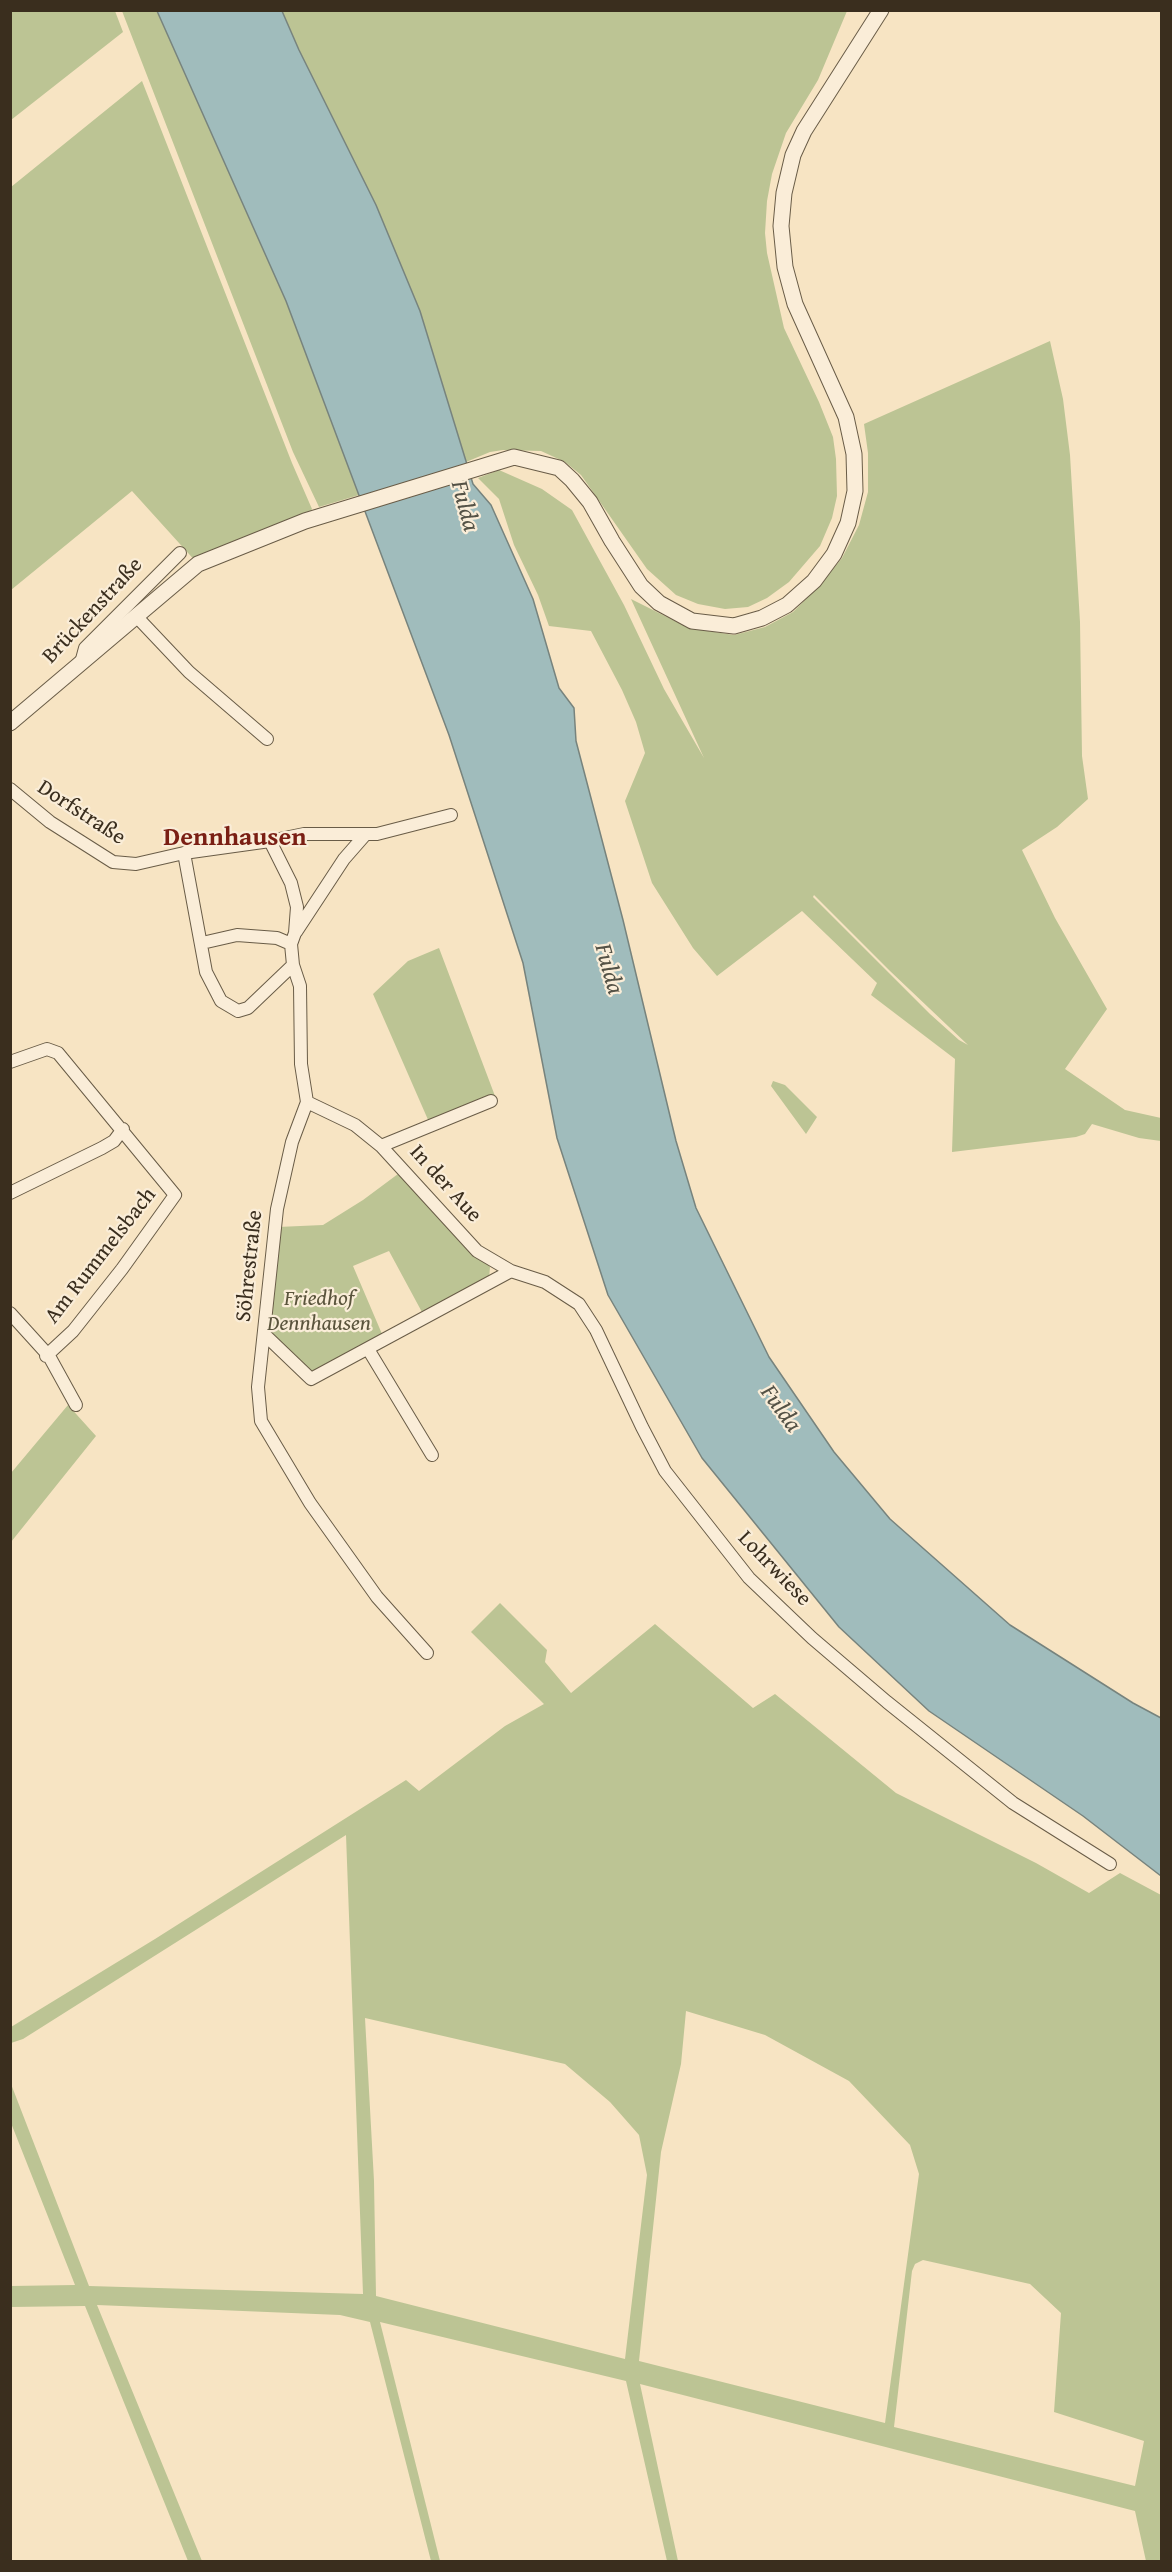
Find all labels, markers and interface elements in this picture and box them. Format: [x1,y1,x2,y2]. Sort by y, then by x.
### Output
water label: Fulda [443,477,485,535]
street label: Brückenstraße [37,553,149,669]
street label: Dorfstraße [32,775,130,851]
district label: Dennhausen [163,822,307,854]
water label: Fulda [587,940,629,998]
street label: In der Aue [403,1140,487,1228]
street label: Am Rummelsbach [40,1183,162,1329]
street label: Söhrestraße [231,1209,269,1323]
park label: Friedhof Dennhausen [267,1286,371,1338]
water label: Fulda [753,1380,807,1438]
street label: Lohrwiese [732,1526,816,1612]

